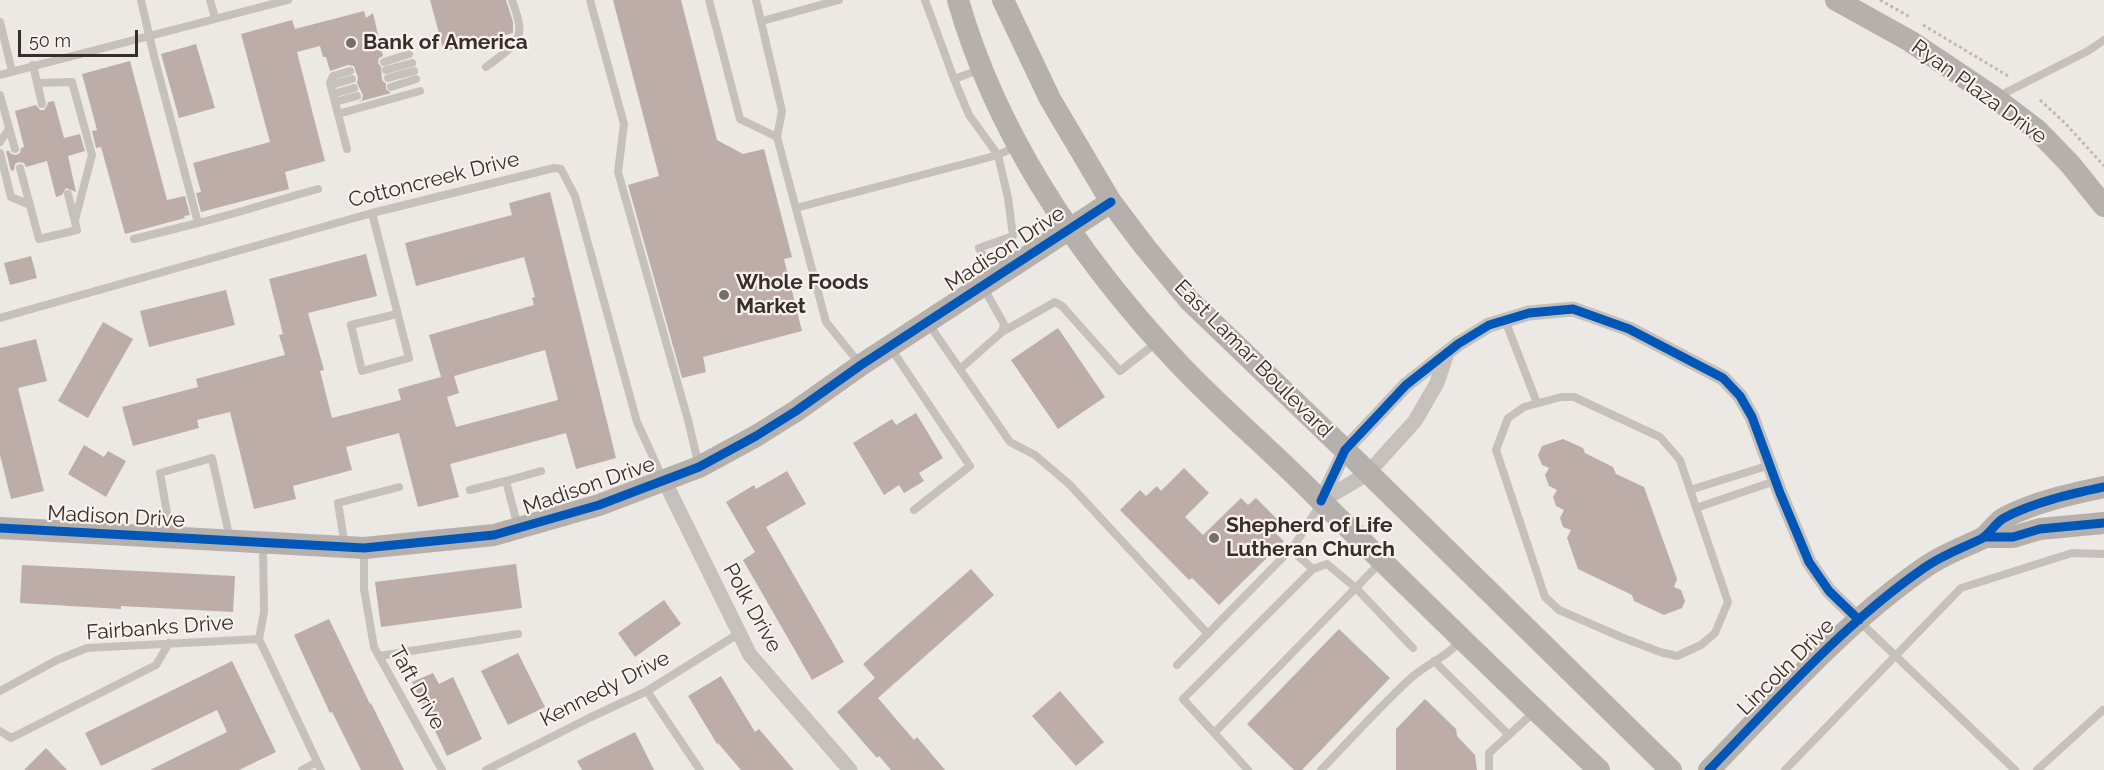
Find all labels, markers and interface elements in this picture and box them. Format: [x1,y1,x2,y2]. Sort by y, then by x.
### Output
scale bar [21,18,141,56]
text: 50 m [29,30,71,51]
place label: Bank of America [363,30,528,56]
street label: Ryan Plaza Drive [1906,34,2052,150]
marker: Bank of America [344,36,358,50]
street label: Cottoncreek Drive [346,147,522,213]
street label: Madison Drive [940,201,1070,297]
place label: Whole Foods Market [736,270,869,320]
street label: East Lamar Boulevard [1169,275,1337,443]
marker: Whole Foods Market [717,288,731,302]
street label: Madison Drive [520,452,658,520]
street label: Madison Drive [47,501,185,533]
place label: Shepherd of Life Lutheran Church [1226,513,1395,563]
marker: Shepherd of Life Lutheran Church [1207,531,1221,545]
street label: Polk Drive [717,559,787,657]
street label: Fairbanks Drive [85,610,235,646]
street label: Lincoln Drive [1732,613,1840,721]
street label: Taft Drive [384,642,450,734]
street label: Kennedy Drive [536,646,674,732]

